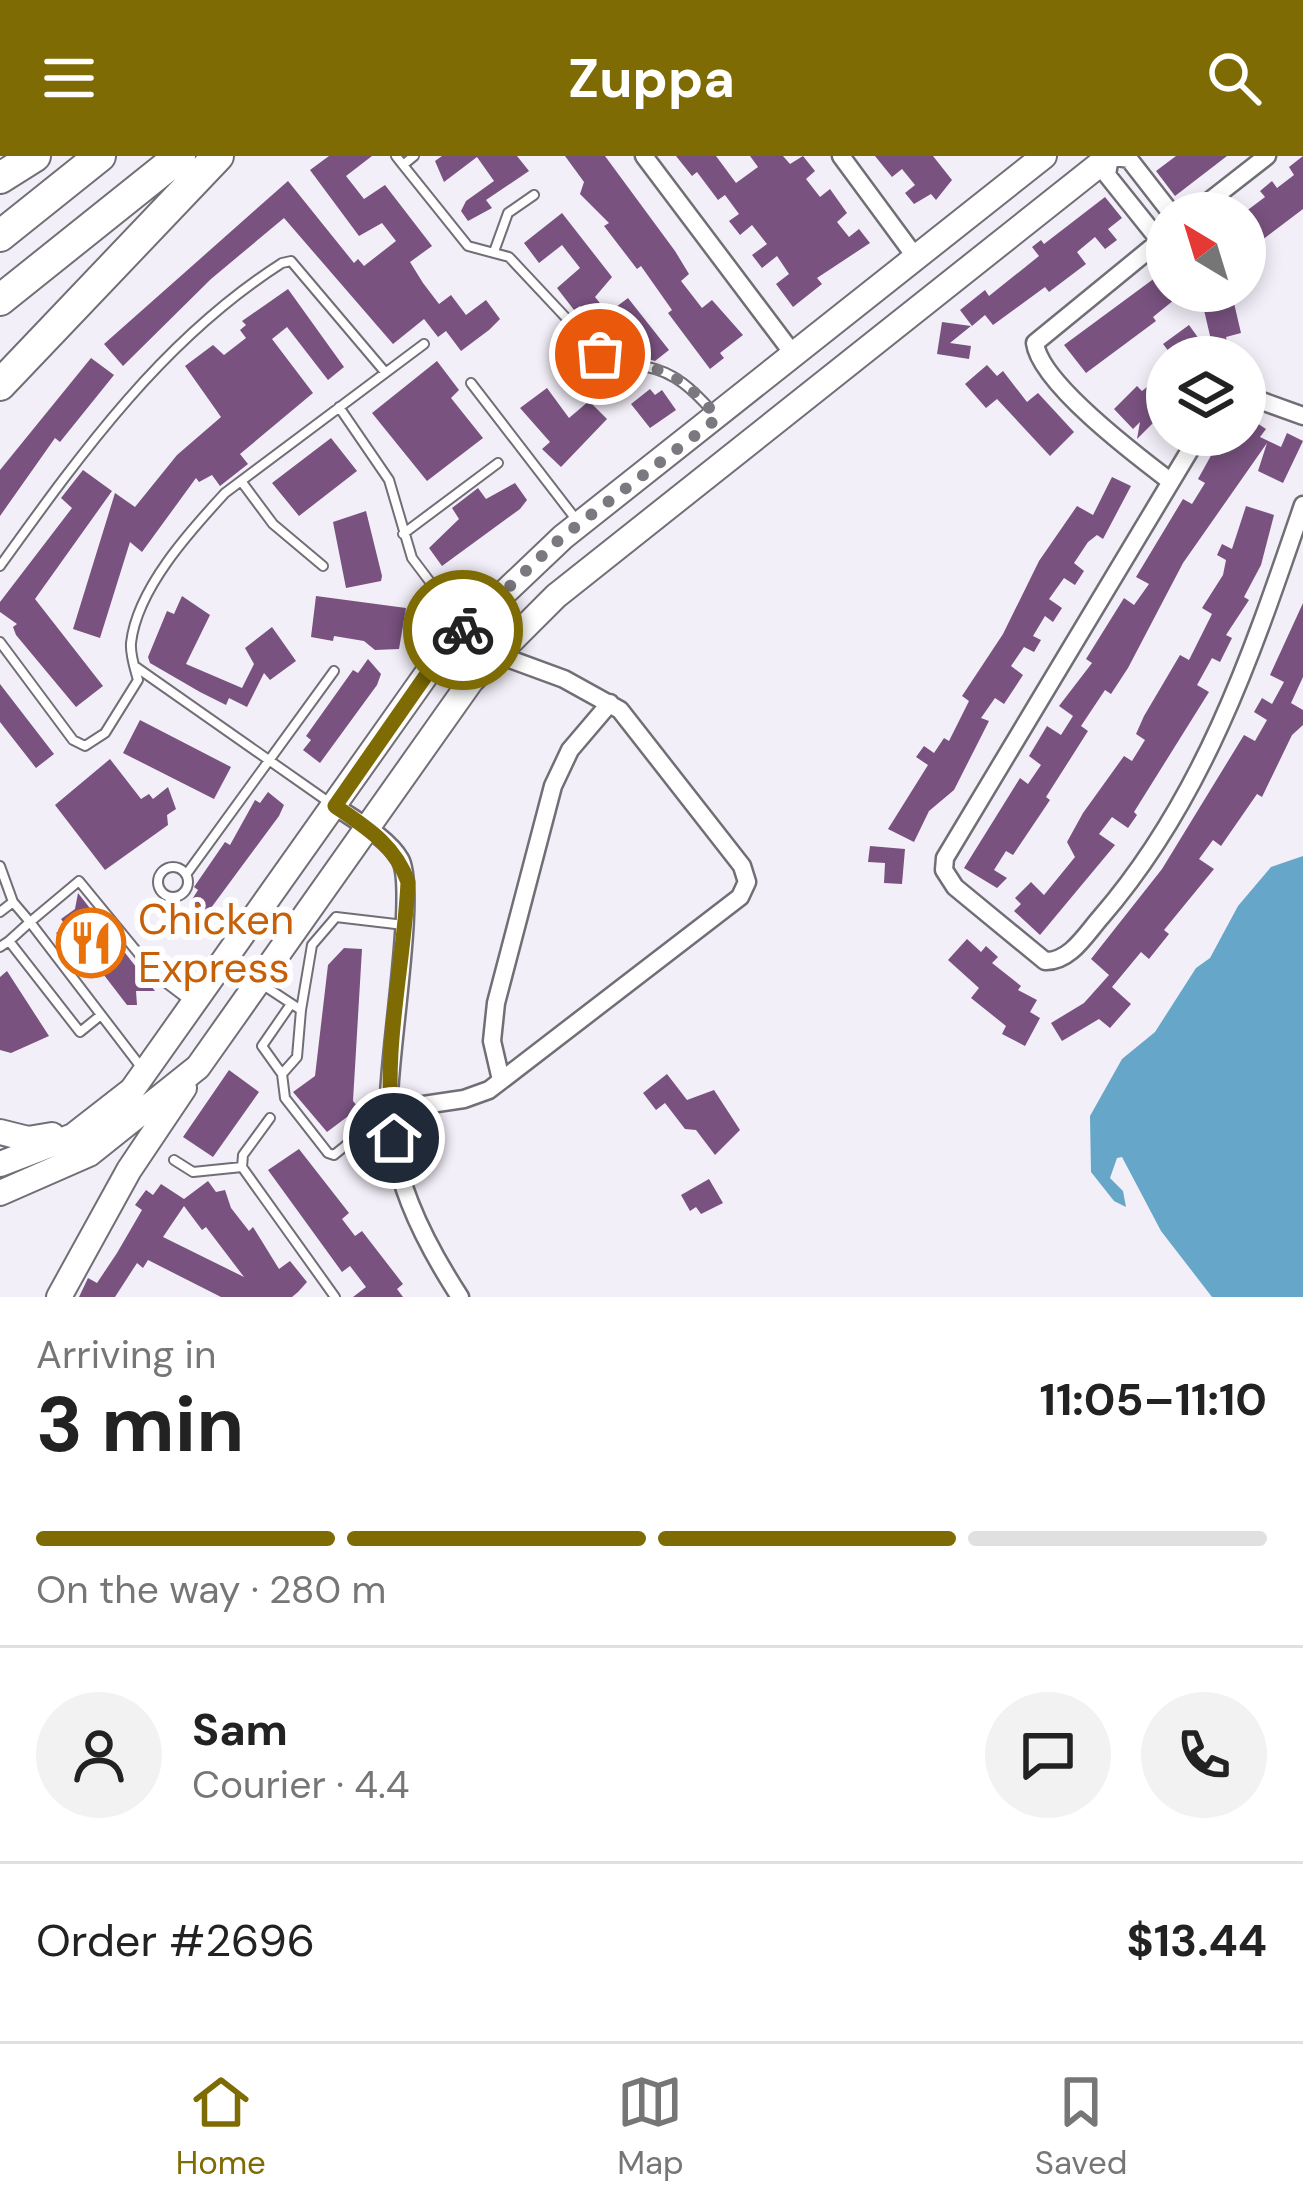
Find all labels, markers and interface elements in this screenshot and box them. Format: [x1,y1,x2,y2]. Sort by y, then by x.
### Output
text: Zuppa [568,43,735,114]
icon: menu [36,45,102,111]
icon: search [1201,45,1267,111]
north arrow [1146,192,1266,312]
map controls [1146,192,1266,456]
pin [549,303,651,405]
icon: bag [567,321,633,387]
button: layers [1146,336,1266,456]
courier [403,570,523,690]
icon: bike [430,597,496,663]
place label: Chicken Express [138,892,294,995]
restaurant icon: Chicken Express [56,908,126,978]
pin [343,1087,445,1189]
icon: home [361,1105,427,1171]
text: Arriving in [36,1329,216,1380]
text: 11:05–11:10 [1040,1370,1267,1429]
text: 3 min [36,1374,244,1475]
text: On the way · 280 m [36,1564,386,1615]
button: person [36,1692,162,1818]
button: chat [985,1692,1111,1818]
button: phone [1141,1692,1267,1818]
text: Sam [192,1700,288,1759]
text: Courier · 4.4 [192,1759,409,1810]
text: Order #2696 [36,1911,315,1970]
text: $13.44 [1126,1911,1267,1970]
tab: Home [176,2069,266,2184]
tab: Map [617,2069,684,2184]
tab: Saved [1035,2069,1127,2184]

